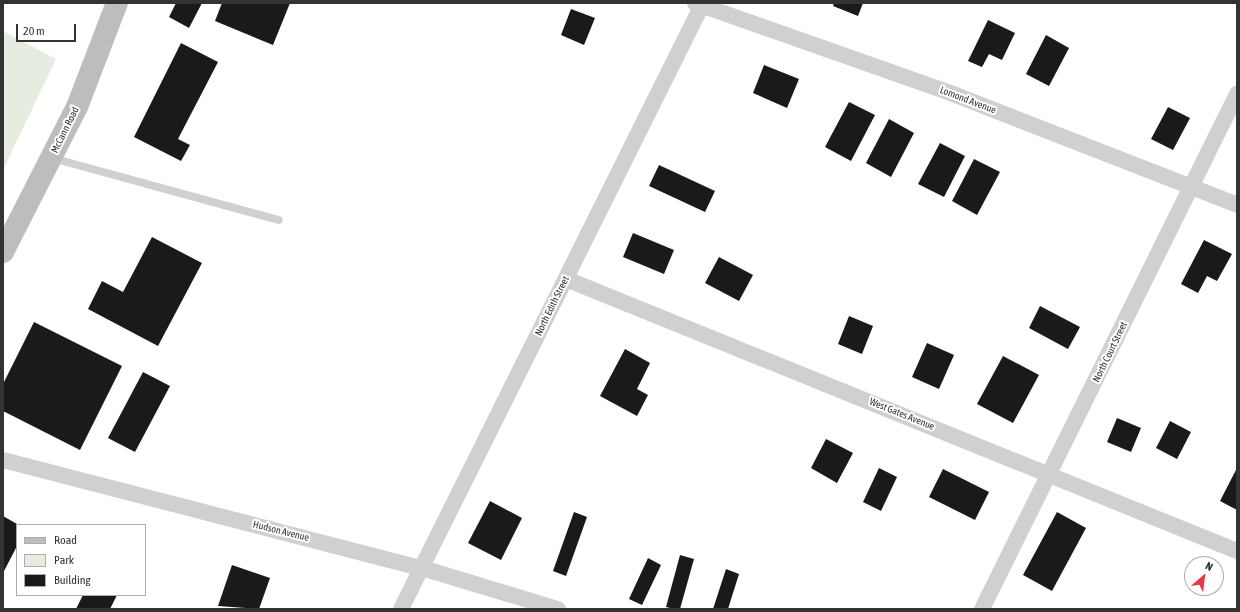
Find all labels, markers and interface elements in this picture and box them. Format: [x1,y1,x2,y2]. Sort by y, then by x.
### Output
scale bar [18,16,78,42]
text: 20 m [23,24,45,38]
street label: Lomond Avenue [938,84,998,116]
street label: McCann Road [49,105,81,155]
street label: North Edith Street [532,274,572,338]
street label: North Court Street [1090,320,1130,384]
street label: West Gates Avenue [868,395,936,433]
street label: Hudson Avenue [252,518,310,544]
legend [16,524,146,596]
text: Road [54,533,77,547]
text: Park [54,553,74,567]
north arrow [1184,556,1224,596]
text: N [1203,559,1215,573]
text: Building [54,573,91,587]

